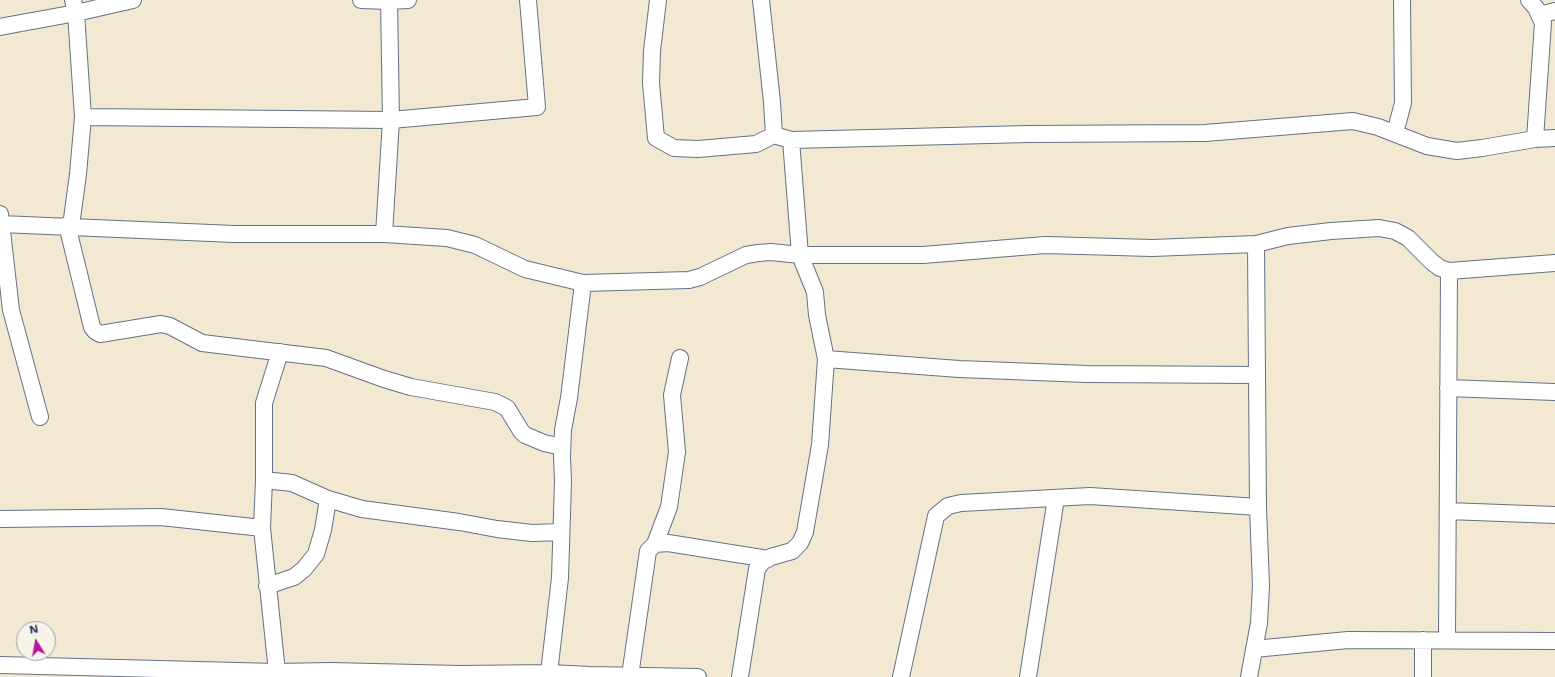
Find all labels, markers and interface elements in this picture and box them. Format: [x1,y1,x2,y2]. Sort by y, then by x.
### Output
north arrow [16,621,56,661]
text: N [28,622,40,638]

